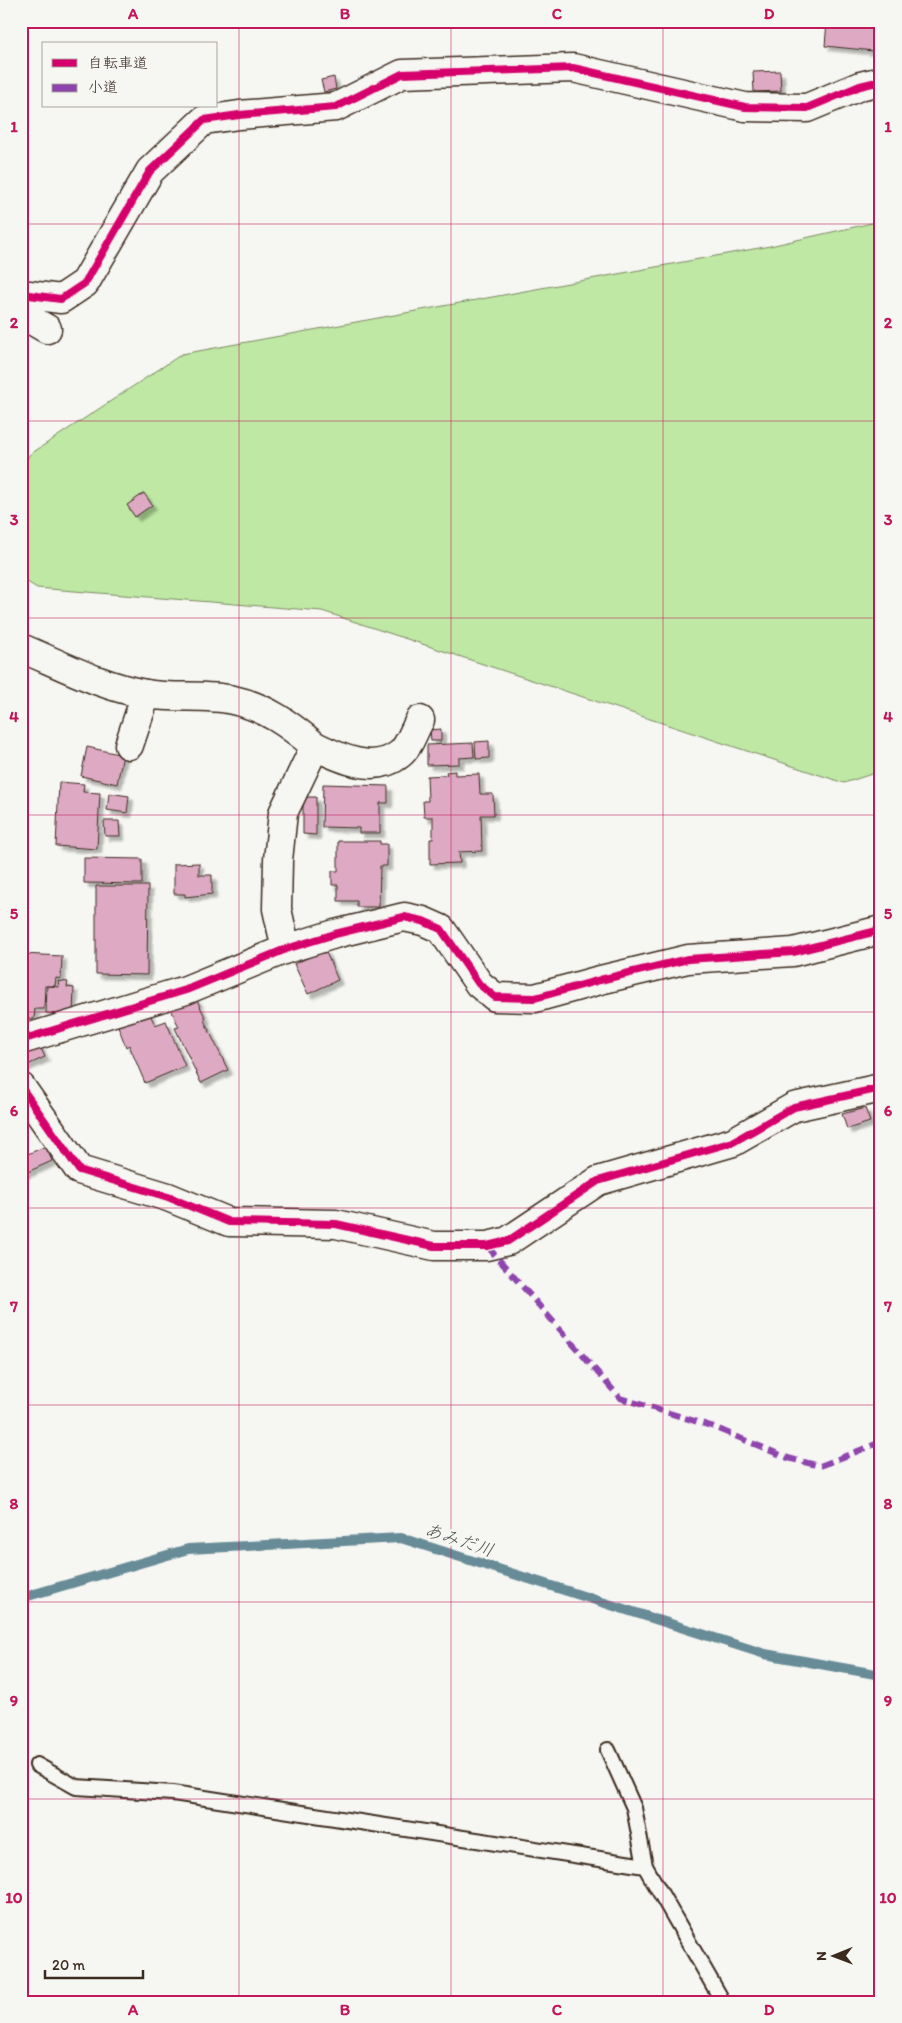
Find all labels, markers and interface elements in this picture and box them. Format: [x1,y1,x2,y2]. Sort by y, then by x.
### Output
text: A [127,4,139,23]
text: B [340,4,351,23]
text: C [552,4,563,23]
text: D [764,4,775,23]
legend [42,42,218,108]
text: 自転車道 [88,54,148,72]
text: 小道 [88,78,118,96]
text: 1 [10,117,18,136]
text: 1 [884,117,892,136]
text: 2 [10,313,19,332]
text: 2 [884,313,893,332]
text: 3 [10,510,19,529]
text: 3 [884,510,893,529]
text: 4 [9,707,19,726]
text: 4 [883,707,893,726]
text: 5 [10,904,19,923]
text: 5 [884,904,893,923]
text: 6 [10,1101,19,1120]
text: 6 [884,1101,893,1120]
text: 7 [9,1297,18,1316]
text: 7 [883,1297,892,1316]
text: 8 [10,1494,19,1513]
text: 8 [884,1494,893,1513]
water label: あみだ川 [421,1518,497,1562]
text: 9 [10,1691,18,1710]
text: 9 [884,1691,892,1710]
text: 10 [5,1888,23,1907]
text: 10 [879,1888,897,1907]
north arrow [810,1930,860,1980]
scale bar [45,1948,142,1980]
text: N [813,1951,830,1961]
text: 20 m [52,1956,86,1974]
text: A [127,2000,139,2019]
text: B [340,2000,351,2019]
text: C [552,2000,563,2019]
text: D [764,2000,775,2019]

